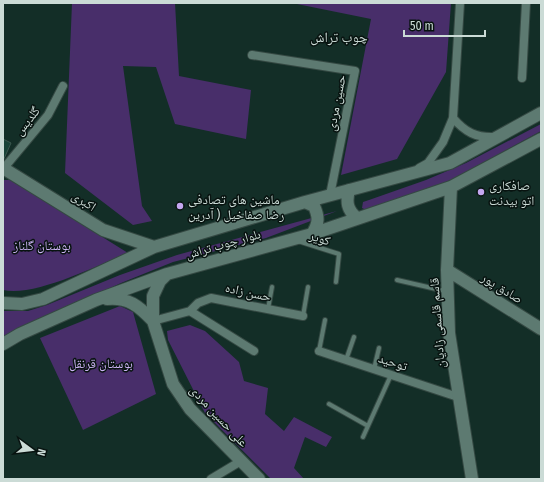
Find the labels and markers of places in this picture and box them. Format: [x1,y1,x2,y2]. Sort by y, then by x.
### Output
place label: صافکاری اتو بیدنت [489,178,534,209]
marker: صافکاری اتو بیدنت [476,187,486,197]
place label: ماشین های تصادفی رضا صفاخیل ( آدرین [188,192,284,223]
marker: ماشین های تصادفی رضا صفاخیل ( آدرین [175,201,185,211]

